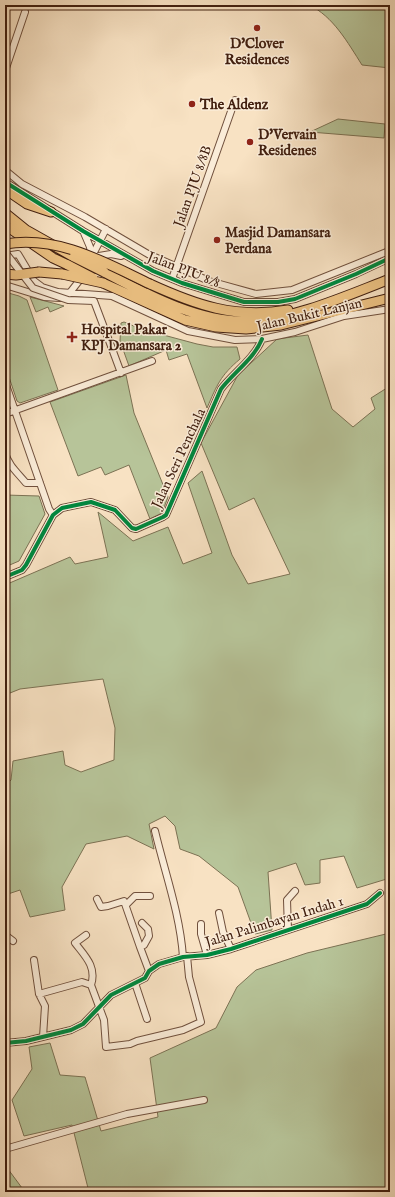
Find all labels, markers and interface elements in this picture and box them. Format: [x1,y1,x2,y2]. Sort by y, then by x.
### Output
marker: D'Clover Residences [252,23,262,33]
place label: D'Clover Residences [225,35,289,69]
place label: The Aldenz [199,96,269,114]
marker: The Aldenz [187,99,197,109]
place label: D'Vervain Residenes [258,126,317,160]
marker: D'Vervain Residenes [245,137,255,147]
street label: Jalan PJU 8/8B [169,143,216,232]
place label: Masjid Damansara Perdana [225,224,331,258]
marker: Masjid Damansara Perdana [212,235,222,245]
street label: Jalan PJU 8/8 [143,247,223,292]
street label: Jalan Bukit Lanjan [253,294,364,336]
place label: Hospital Pakar KPJ Damansara 2 [81,321,182,355]
marker: Hospital Pakar KPJ Damansara 2 [66,331,78,343]
street label: Jalan Seri Penchala [147,405,210,513]
street label: Jalan Palimbayan Indah 1 [201,892,346,952]

